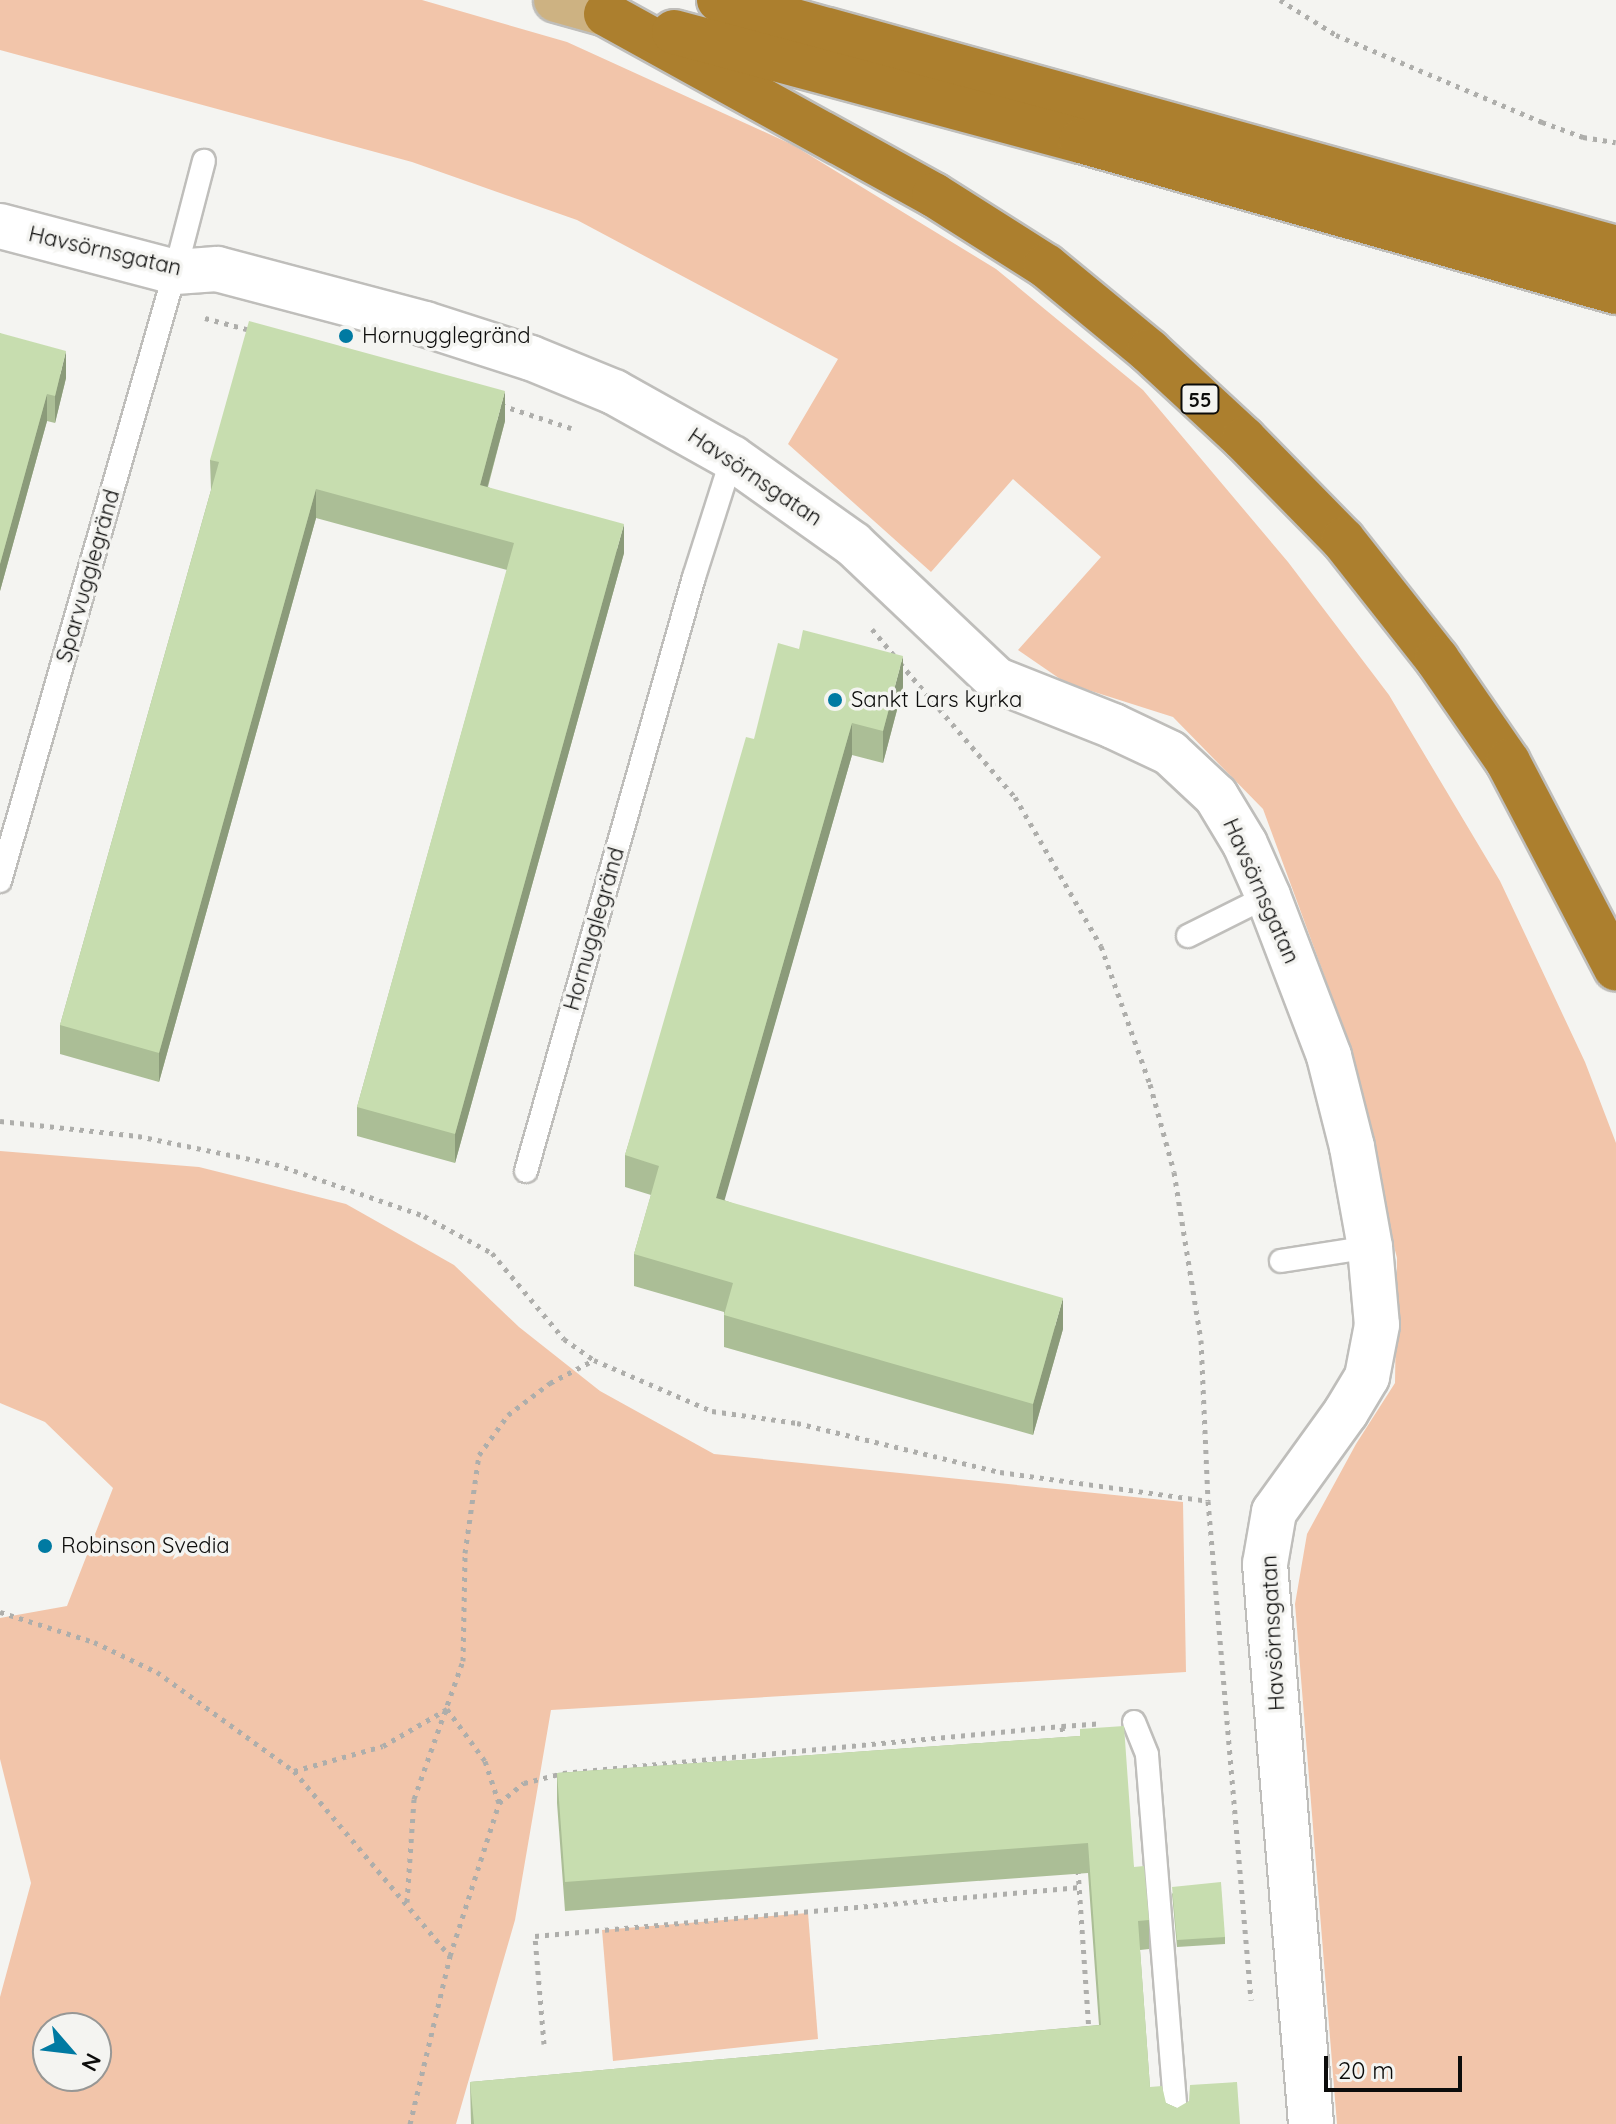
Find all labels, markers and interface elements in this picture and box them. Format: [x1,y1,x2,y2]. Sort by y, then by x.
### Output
street label: Havsörnsgatan [26,221,184,281]
place label: Hornugglegränd [362,323,531,349]
marker: Hornugglegränd [337,327,355,345]
road number: 55 [1180,383,1220,415]
street label: Havsörnsgatan [683,422,827,532]
street label: Sparvugglegränd [51,487,125,665]
place label: Sankt Lars kyrka [851,687,1022,713]
marker: Sankt Lars kyrka [826,691,844,709]
street label: Havsörnsgatan [1217,814,1305,968]
street label: Hornugglegränd [558,844,630,1014]
place label: Robinson Svedia [61,1533,230,1559]
marker: Robinson Svedia [36,1537,54,1555]
street label: Havsörnsgatan [1256,1554,1290,1712]
north arrow [32,2012,112,2092]
scale bar [1328,2040,1466,2090]
text: N [75,2049,108,2076]
text: 20 m [1338,2055,1394,2085]

